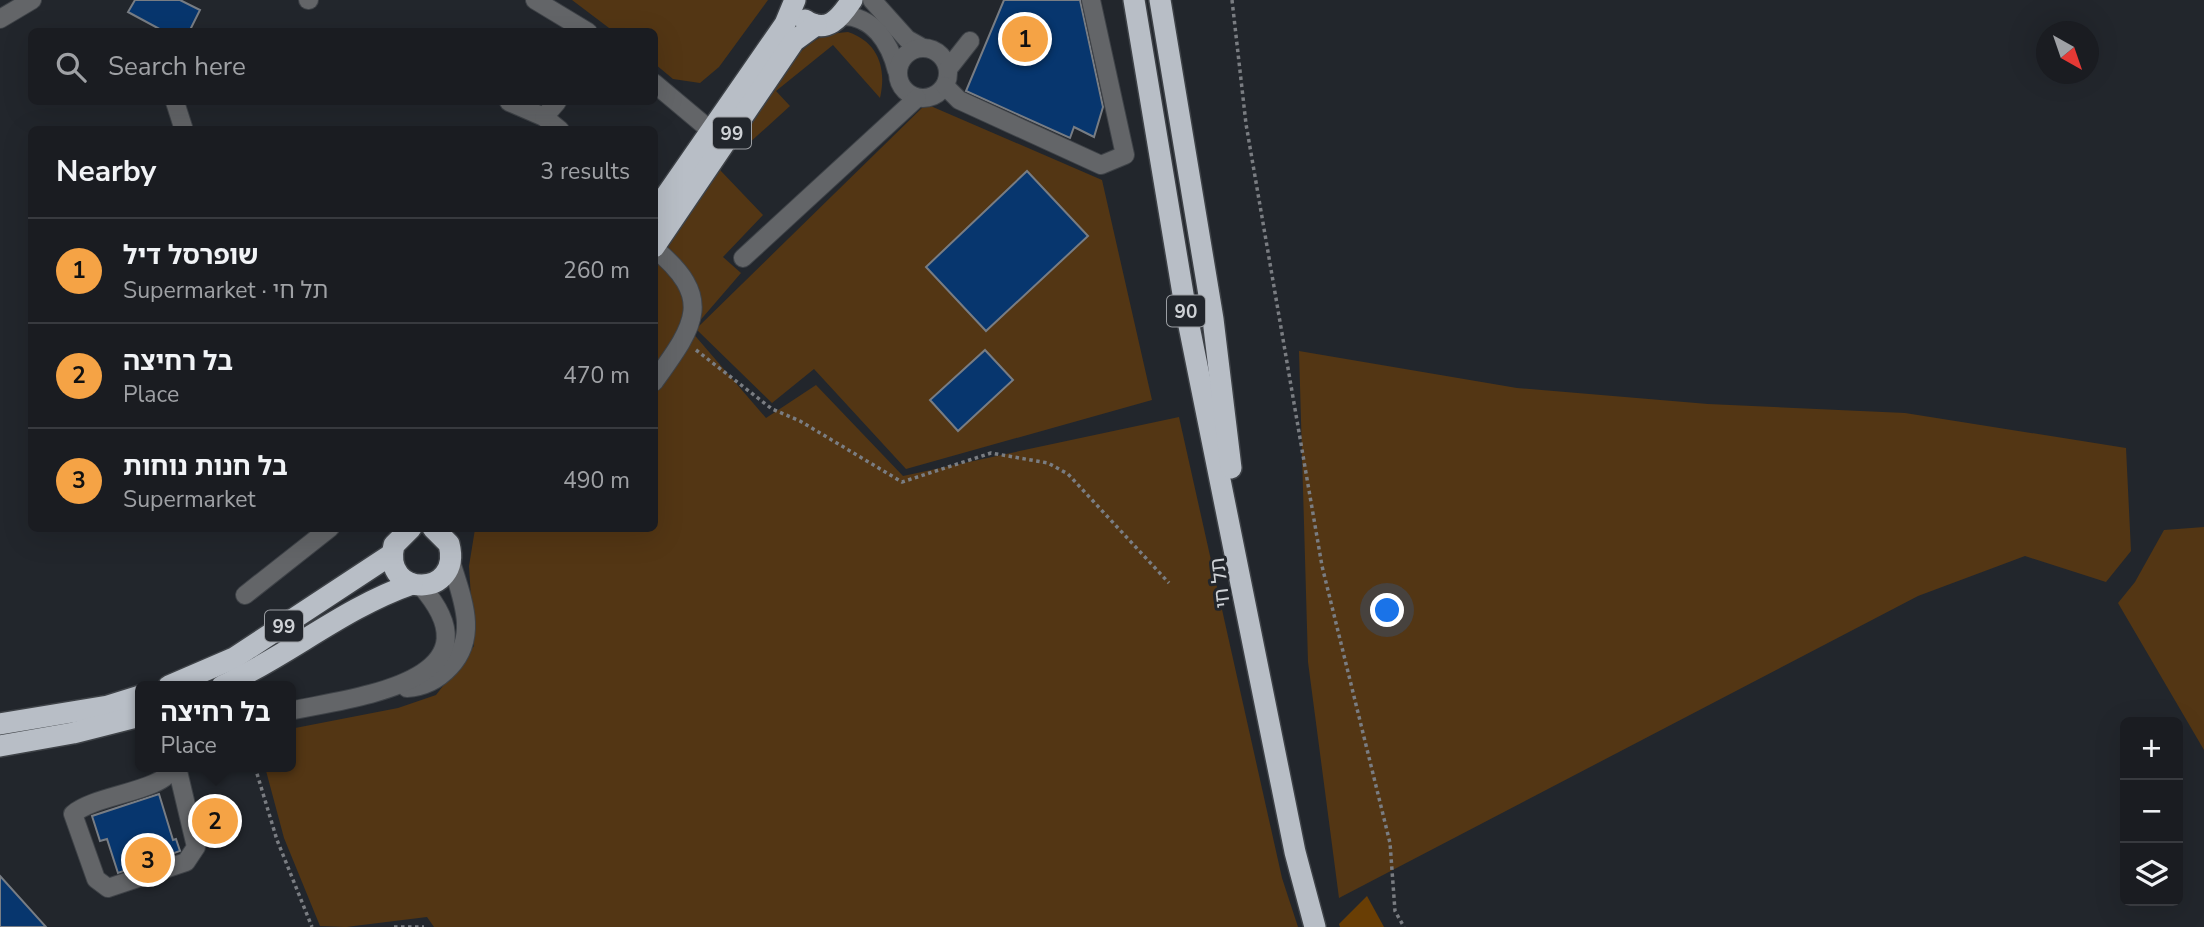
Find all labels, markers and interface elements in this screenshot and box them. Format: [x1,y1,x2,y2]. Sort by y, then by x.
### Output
pin: 1 [1002,13,1048,65]
north arrow [2036,21,2099,84]
search box [28,28,658,105]
icon: search [52,48,90,86]
text: Search here [108,49,246,84]
road number: 99 [713,118,751,148]
text: Nearby [56,151,156,192]
text: 3 results [540,156,630,187]
text: שופרסל דיל [123,238,258,273]
text: 1 [72,255,86,286]
text: 260 m [563,255,630,286]
text: Supermarket · תל חי [123,275,328,306]
road number: 90 [1167,296,1205,326]
text: בל רחיצה [123,344,233,379]
text: 2 [72,360,86,391]
text: 470 m [563,360,630,391]
text: Place [123,379,179,410]
text: בל חנות נוחות [123,449,288,484]
text: 3 [72,465,86,496]
text: 490 m [563,465,630,496]
text: Supermarket [123,484,256,515]
street label: תל חי [1203,556,1237,610]
your location [1370,593,1404,627]
road number: 99 [265,610,303,642]
popup [135,681,296,772]
text: בל רחיצה [160,695,271,730]
map controls [2120,717,2183,906]
button: + [2120,717,2183,780]
text: Place [160,730,217,761]
button: − [2120,780,2183,843]
pin: 2 [192,795,238,847]
pin: 3 [125,834,171,886]
button: layers [2120,843,2183,906]

